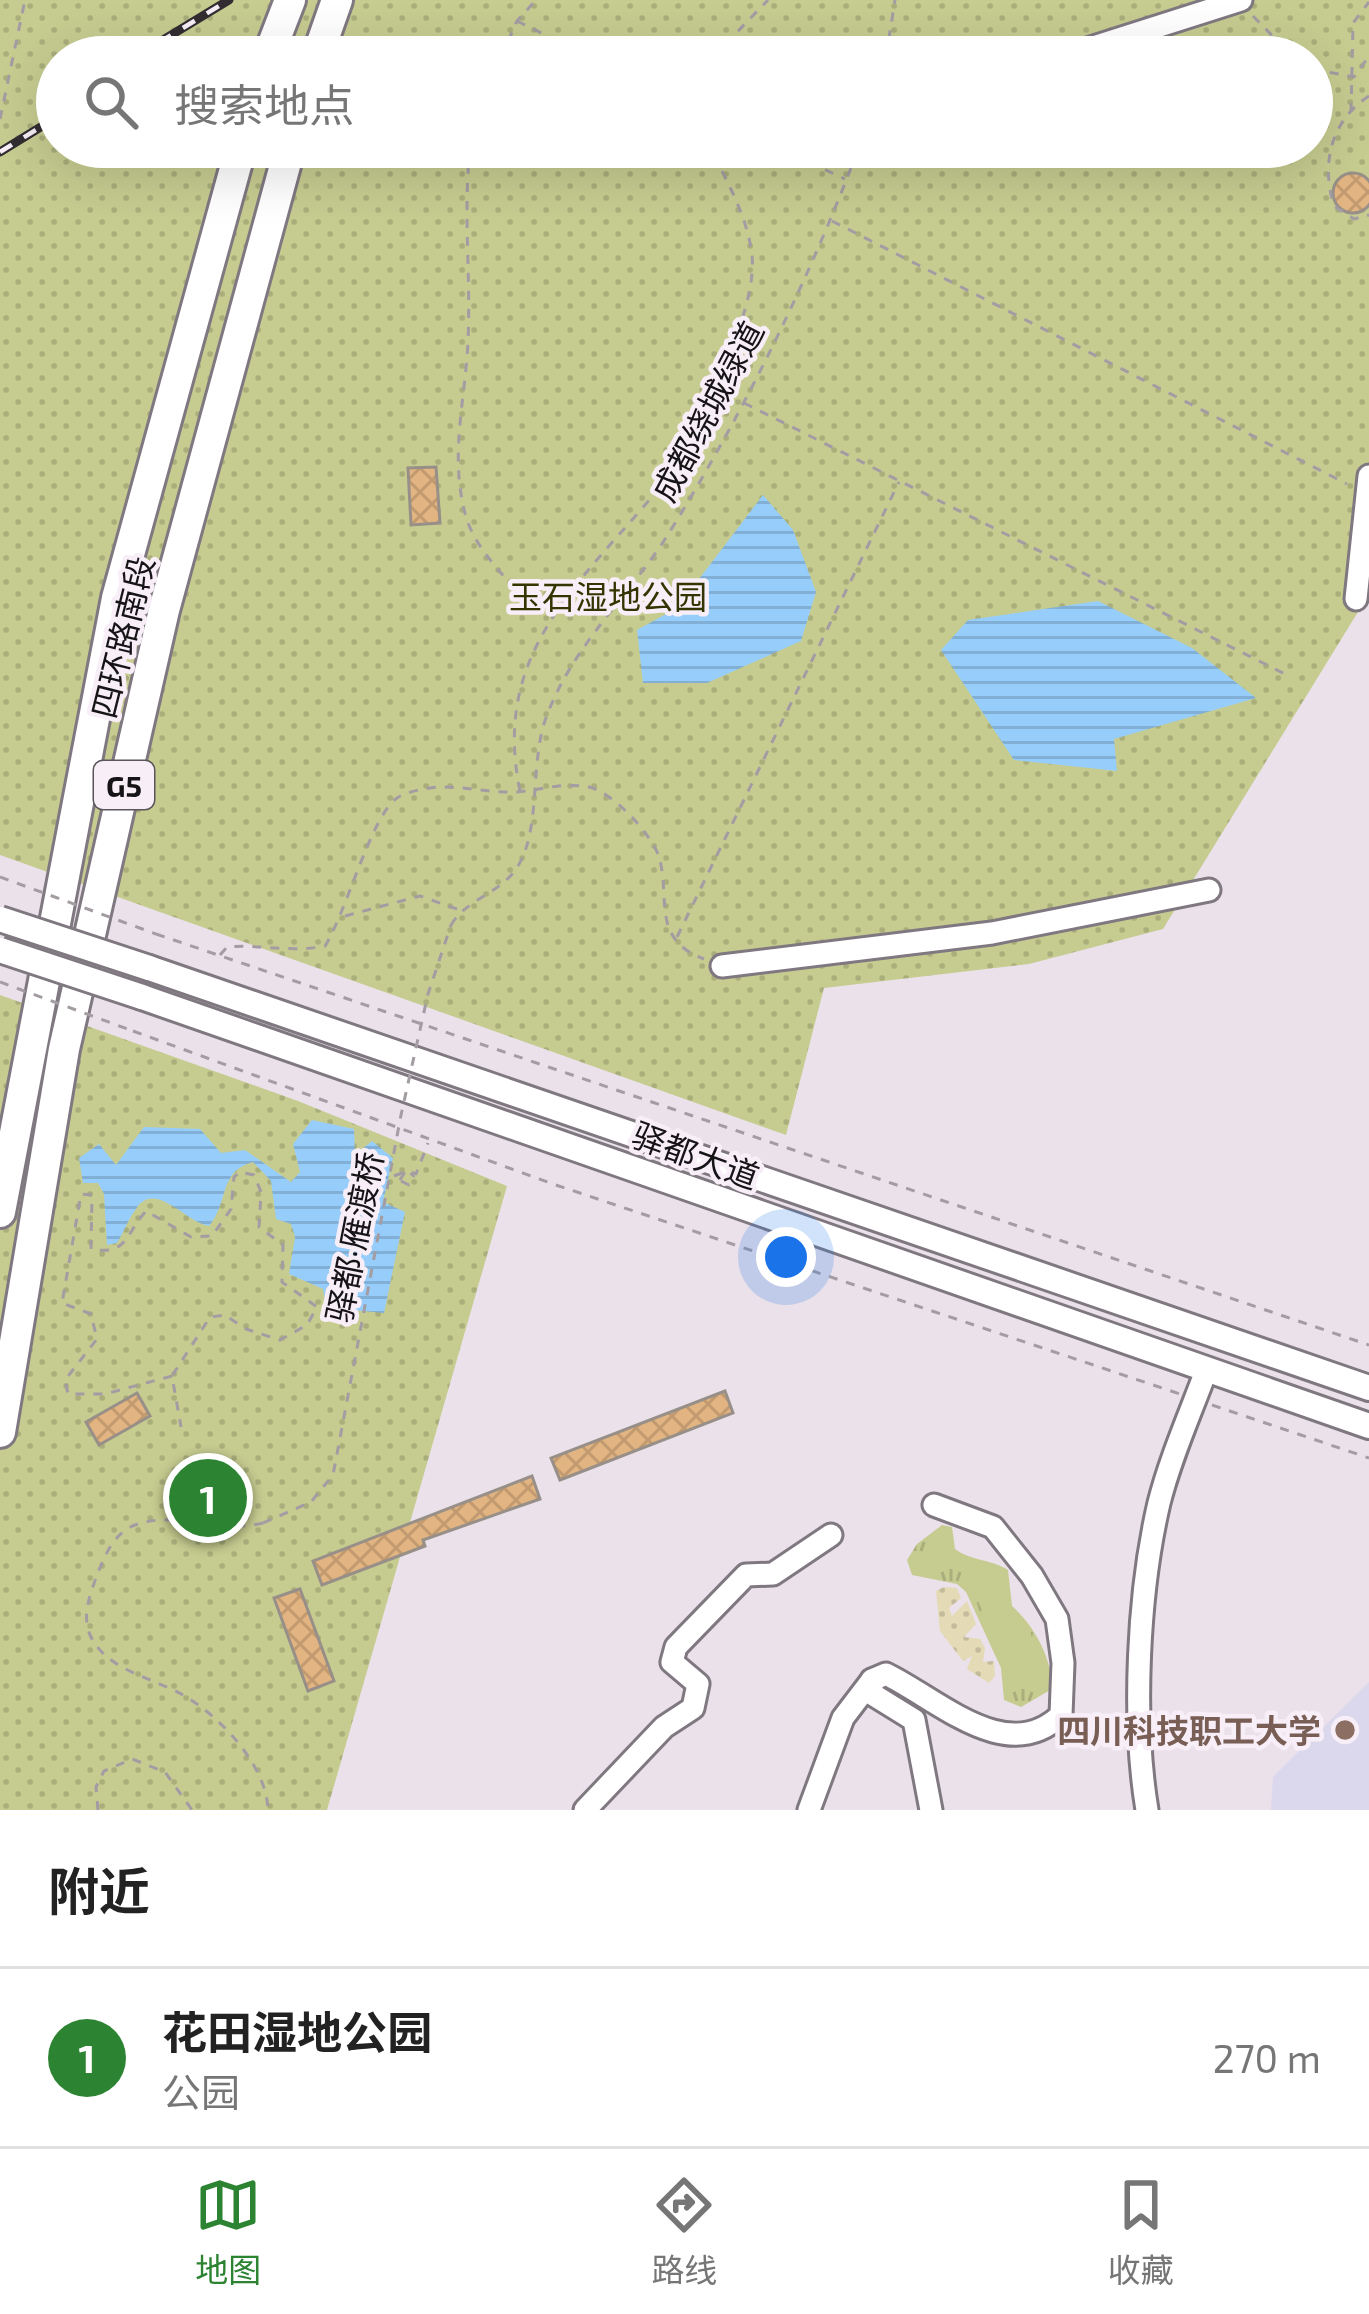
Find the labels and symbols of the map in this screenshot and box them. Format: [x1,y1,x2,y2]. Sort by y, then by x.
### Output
street label: 成都绕城绿道 [643,314,771,508]
street label: 四环路南段 [83,552,161,722]
park label: 玉石湿地公园 [509,576,707,616]
road number: G5 [94,761,154,809]
street label: 驿都大道 [627,1114,765,1196]
street label: 驿都·雁渡桥 [318,1148,390,1326]
your location [756,1227,816,1287]
pin: 1 [169,1453,247,1543]
place label: 四川科技职工大学 [1057,1710,1321,1750]
marker: 四川科技职工大学 [1332,1717,1358,1743]

